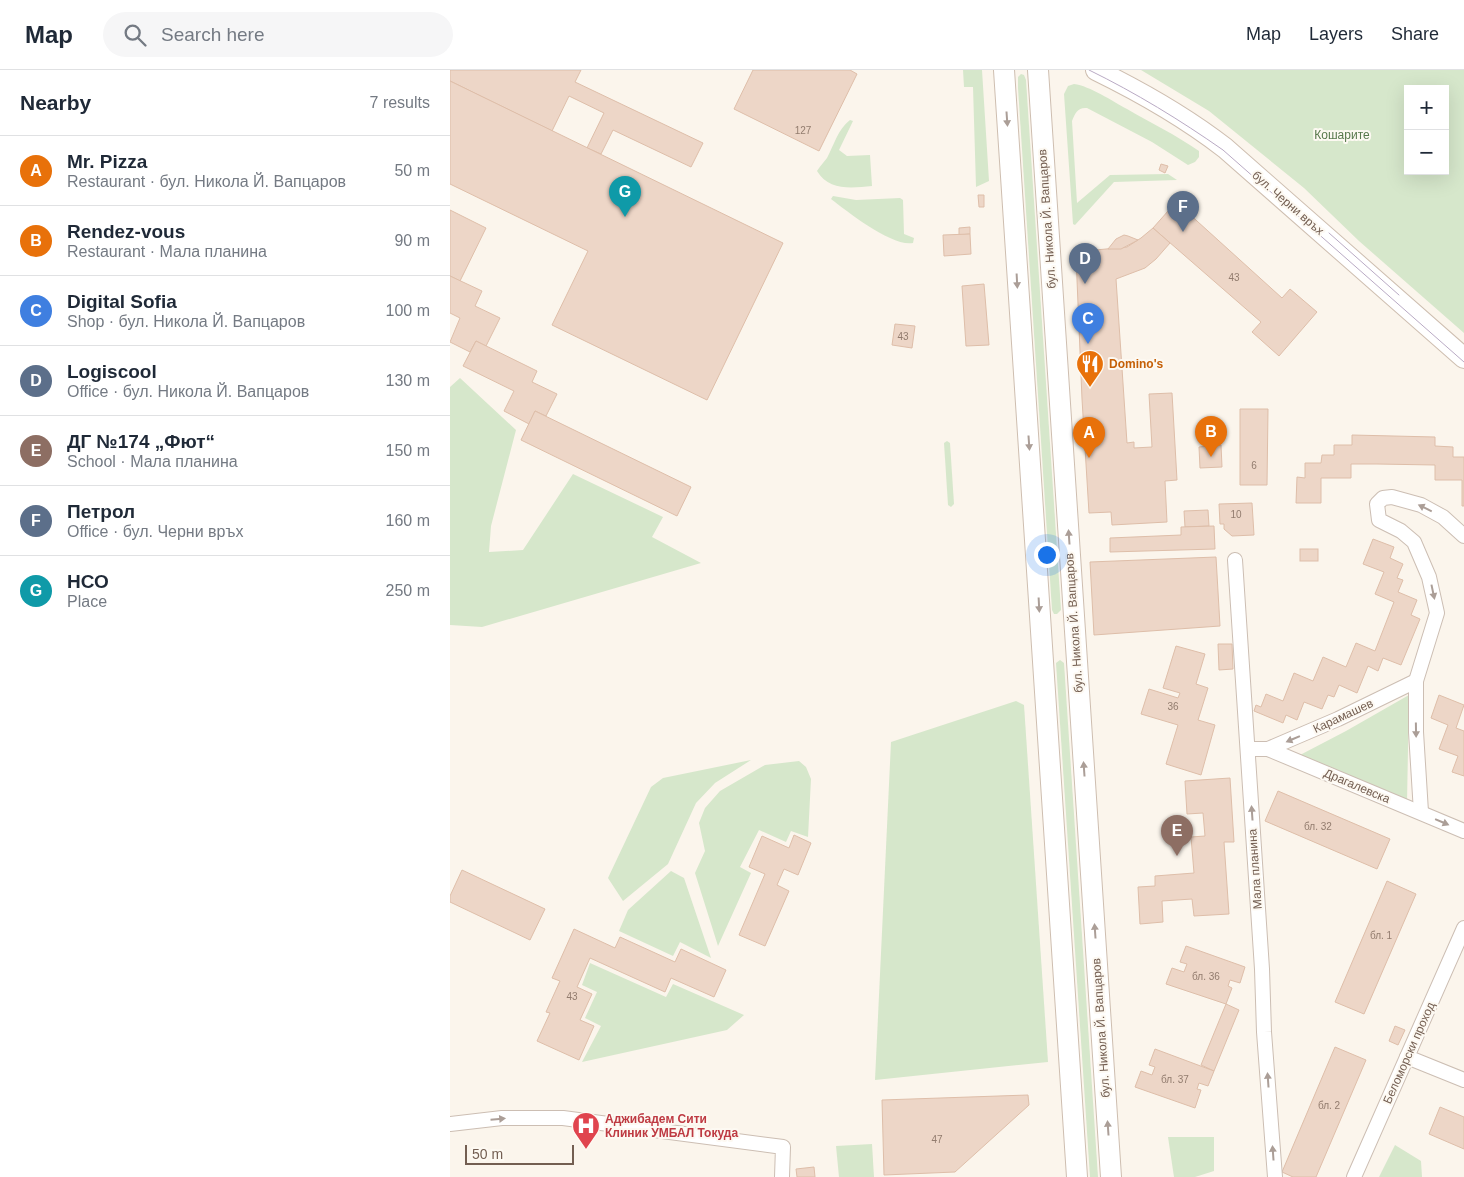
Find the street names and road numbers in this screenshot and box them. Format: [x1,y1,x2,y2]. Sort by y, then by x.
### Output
street label: бул. Никола Й. Вапцаров [1034,149,1059,289]
street label: бул. Черни връх [1249,168,1327,238]
street label: бул. Никола Й. Вапцаров [1061,553,1086,693]
street label: Карамашев [1311,696,1375,736]
street label: Драгалевска [1322,766,1392,806]
street label: Мала планина [1245,828,1265,910]
street label: бул. Никола Й. Вапцаров [1088,958,1113,1098]
street label: Беломорски проход [1380,1000,1438,1106]

